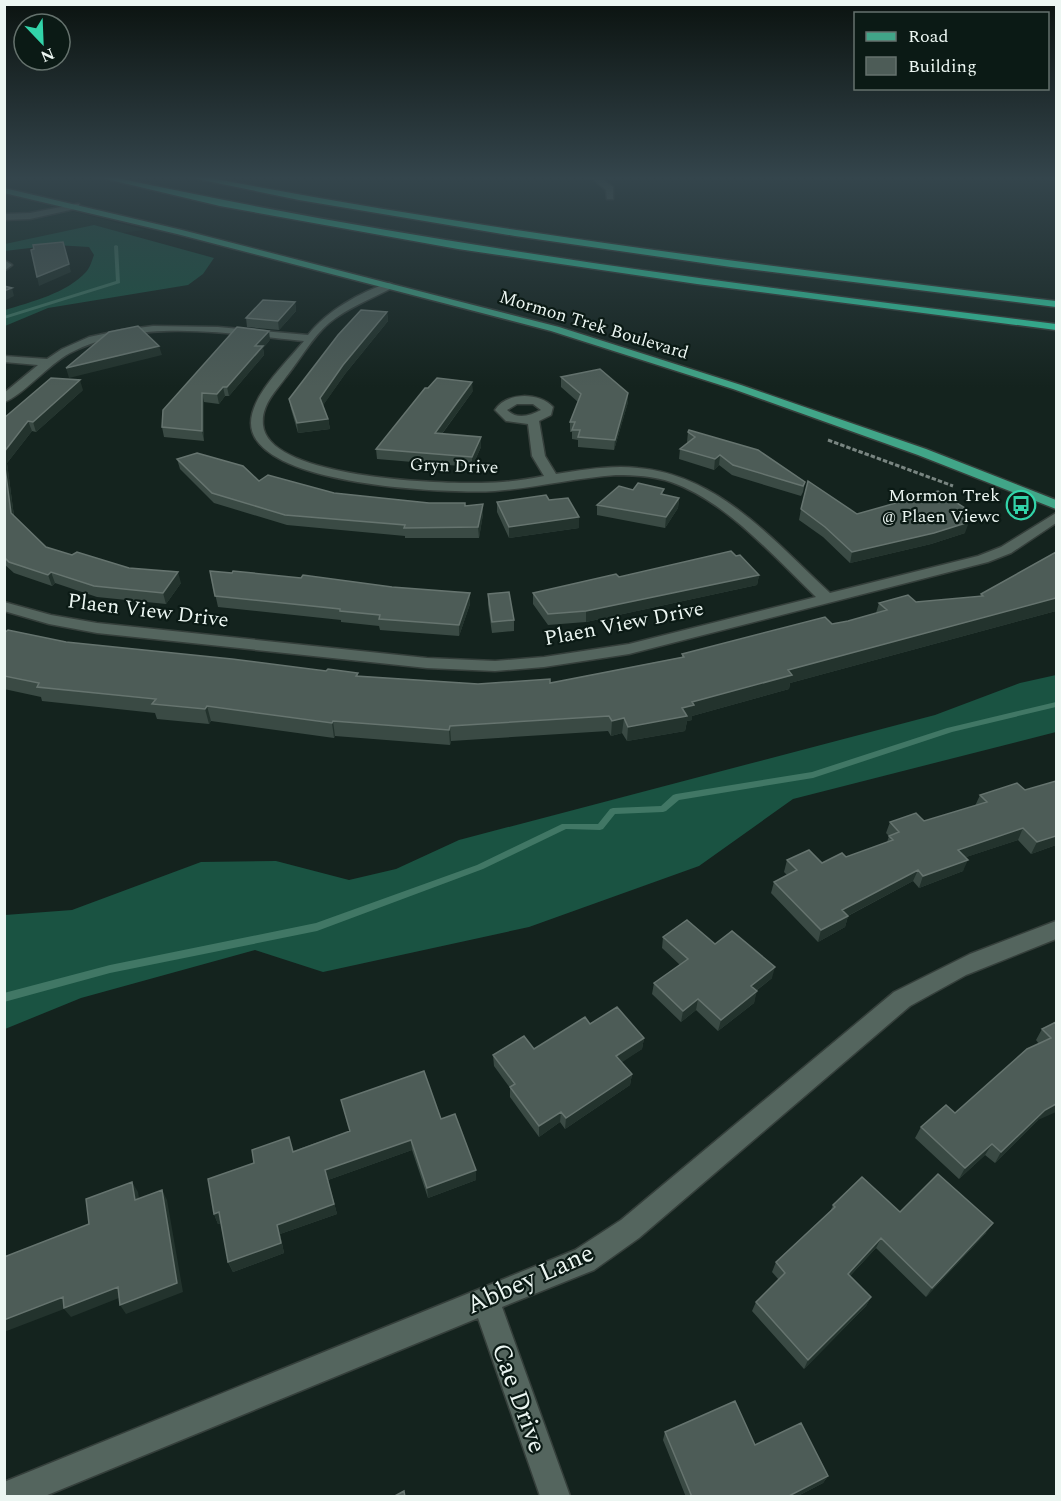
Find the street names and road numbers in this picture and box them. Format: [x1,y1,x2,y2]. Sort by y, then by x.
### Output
street label: Mormon Trek Boulevard [496,283,692,367]
street label: Gryn Drive [409,451,499,481]
street label: Plaen View Drive [66,585,230,637]
street label: Plaen View Drive [541,593,707,655]
street label: Abbey Lane [460,1233,600,1325]
street label: Cae Drive [481,1337,557,1459]

